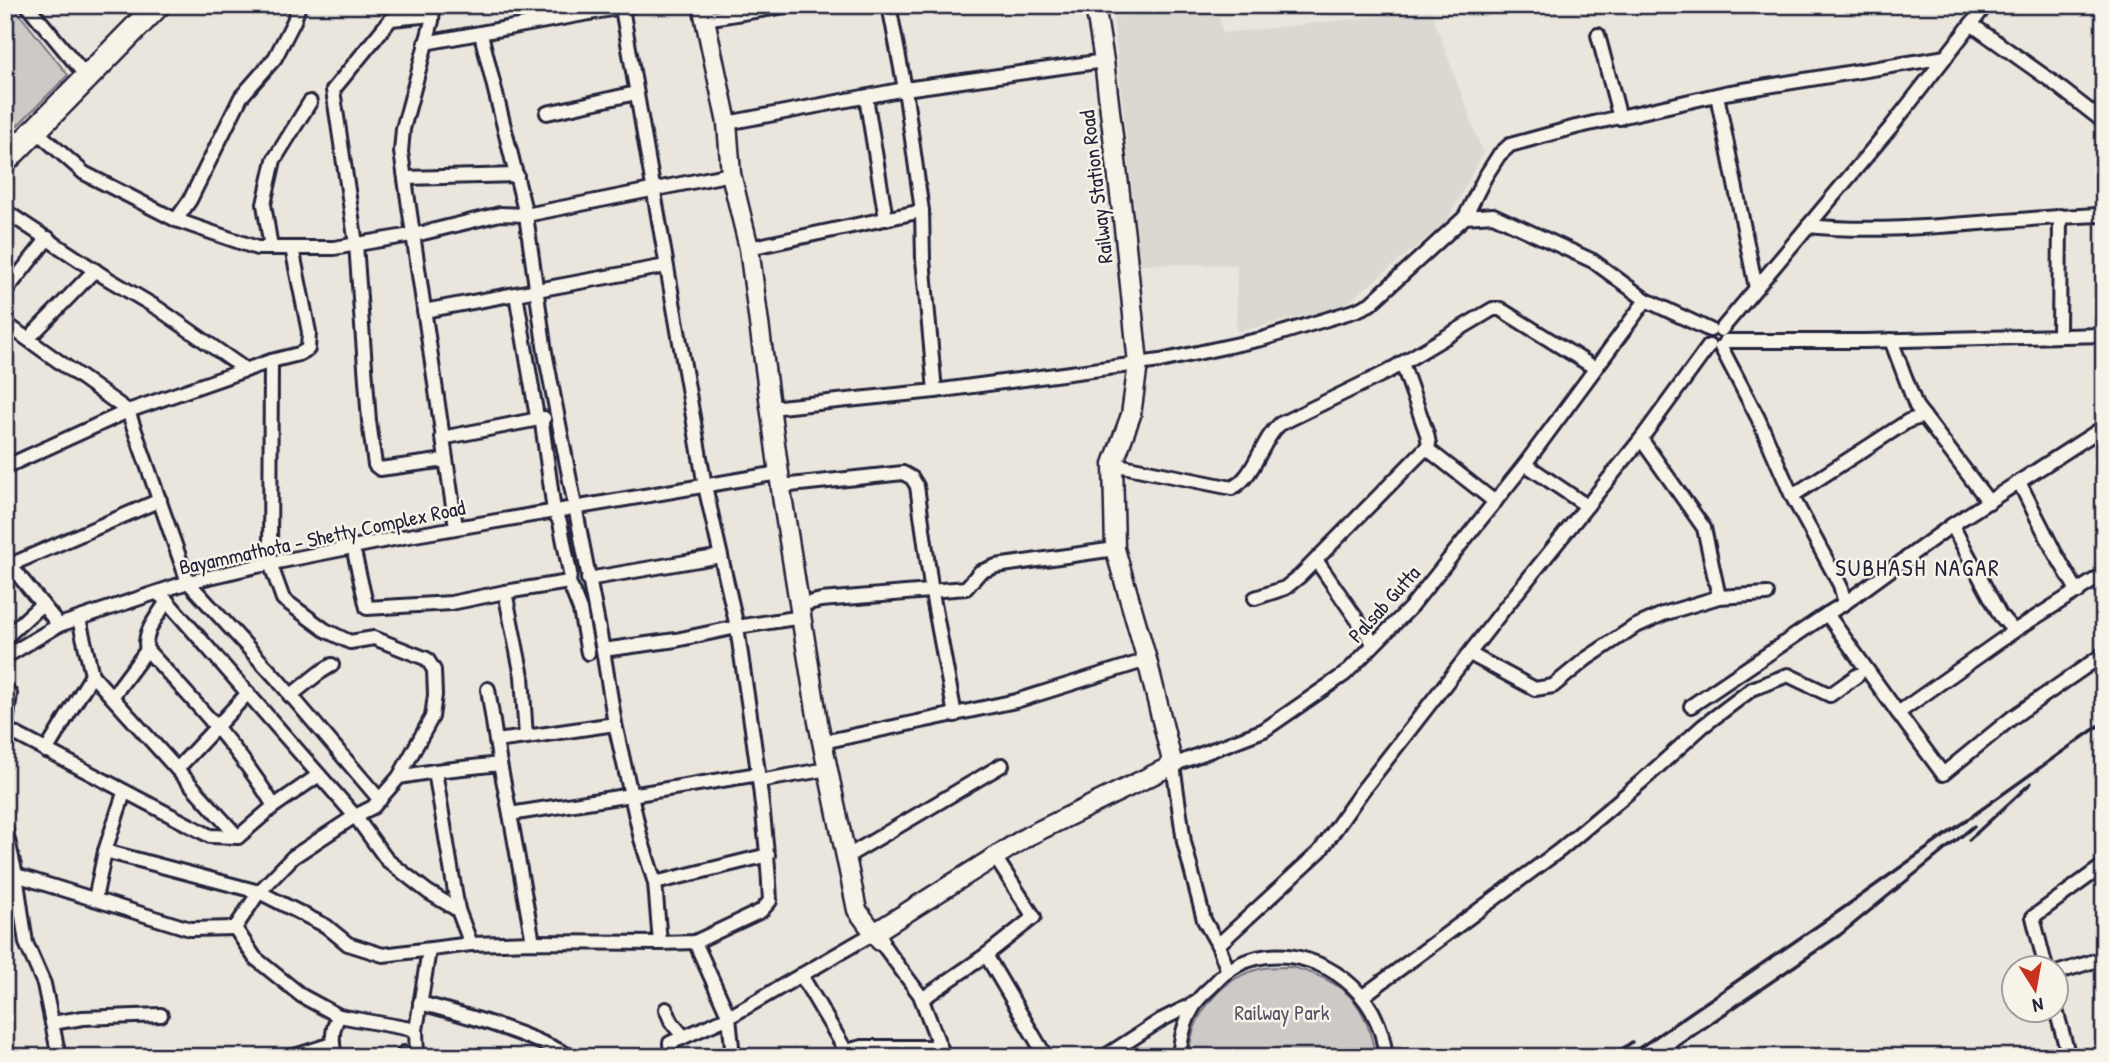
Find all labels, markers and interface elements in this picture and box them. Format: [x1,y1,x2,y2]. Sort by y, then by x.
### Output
street label: Railway Station Road [1072,109,1120,265]
street label: Bayammathota - Shetty Complex Road [176,492,468,582]
district label: SUBHASH NAGAR [1835,552,2001,583]
street label: Palsab Gutta [1341,559,1427,649]
north arrow [2000,954,2070,1024]
text: N [2031,992,2046,1019]
park label: Railway Park [1235,998,1330,1027]

